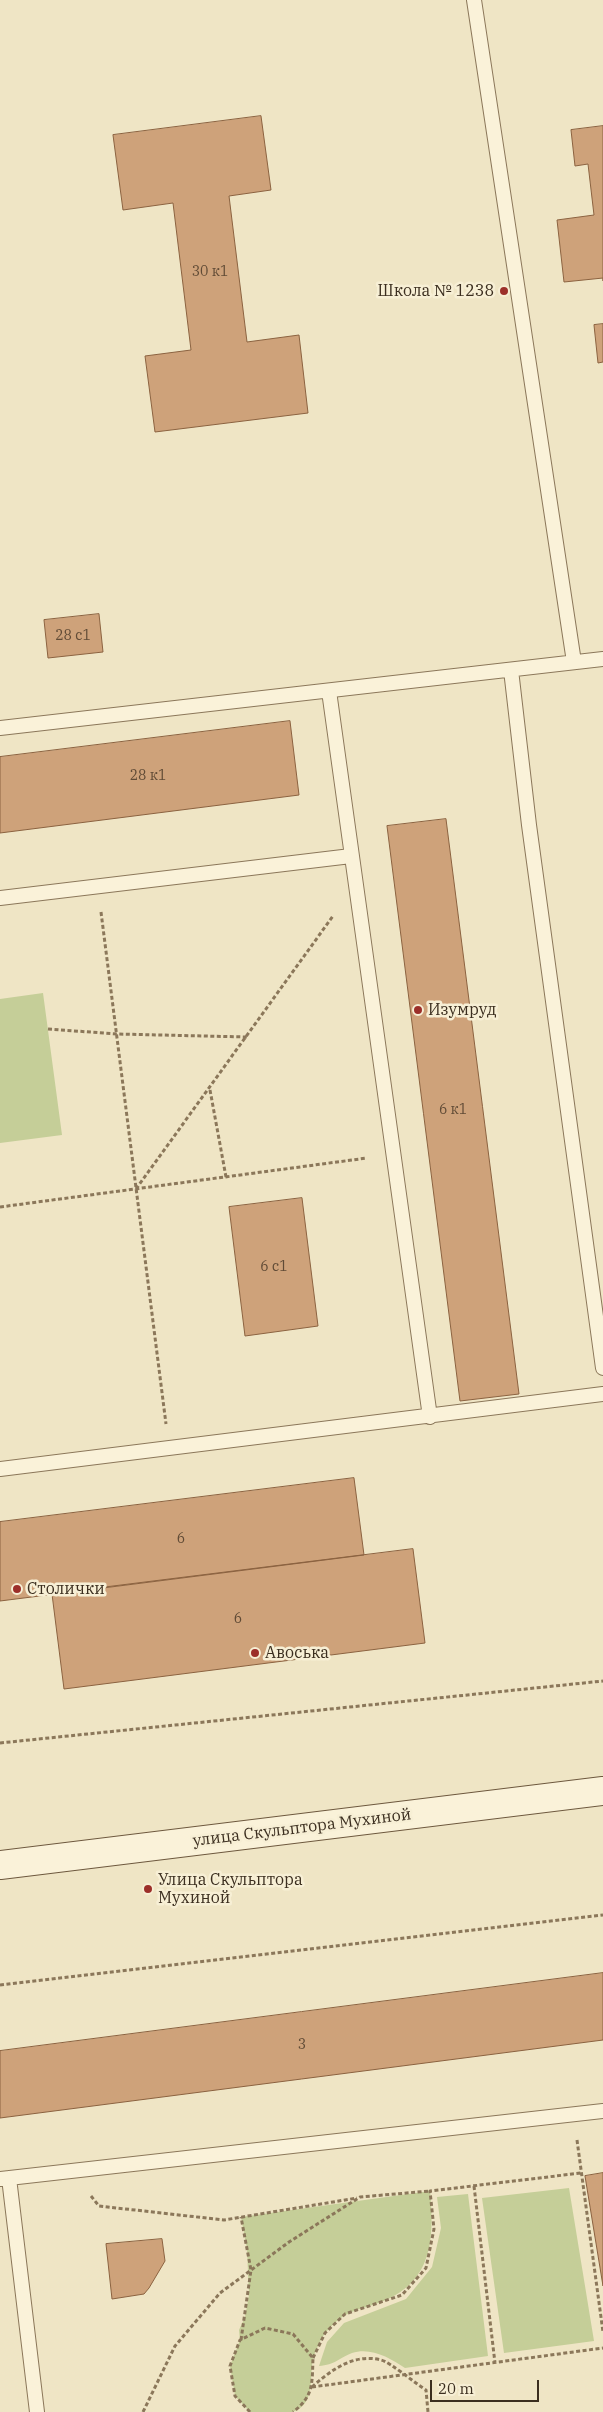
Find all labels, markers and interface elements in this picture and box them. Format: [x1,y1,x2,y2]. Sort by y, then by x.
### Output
house number: 30 к1 [192,264,228,280]
place label: Школа № 1238 [378,281,494,301]
marker: Школа № 1238 [498,285,510,297]
house number: 28 с1 [55,628,91,644]
house number: 28 к1 [130,768,166,784]
place label: Изумруд [428,1000,496,1020]
marker: Изумруд [412,1004,424,1016]
house number: 6 к1 [439,1102,467,1118]
house number: 6 с1 [260,1259,288,1275]
house number: 6 [177,1531,185,1547]
place label: Столички [27,1579,105,1599]
marker: Столички [11,1583,23,1595]
house number: 6 [234,1611,242,1627]
place label: Авоська [265,1643,329,1663]
marker: Авоська [249,1647,261,1659]
street label: улица Скульптора Мухиной [192,1805,412,1851]
place label: Улица Скульптора Мухиной [158,1870,303,1908]
marker: Улица Скульптора Мухиной [142,1883,154,1895]
house number: 3 [298,2037,306,2053]
scale bar [433,2370,542,2402]
text: 20 m [438,2379,474,2398]

